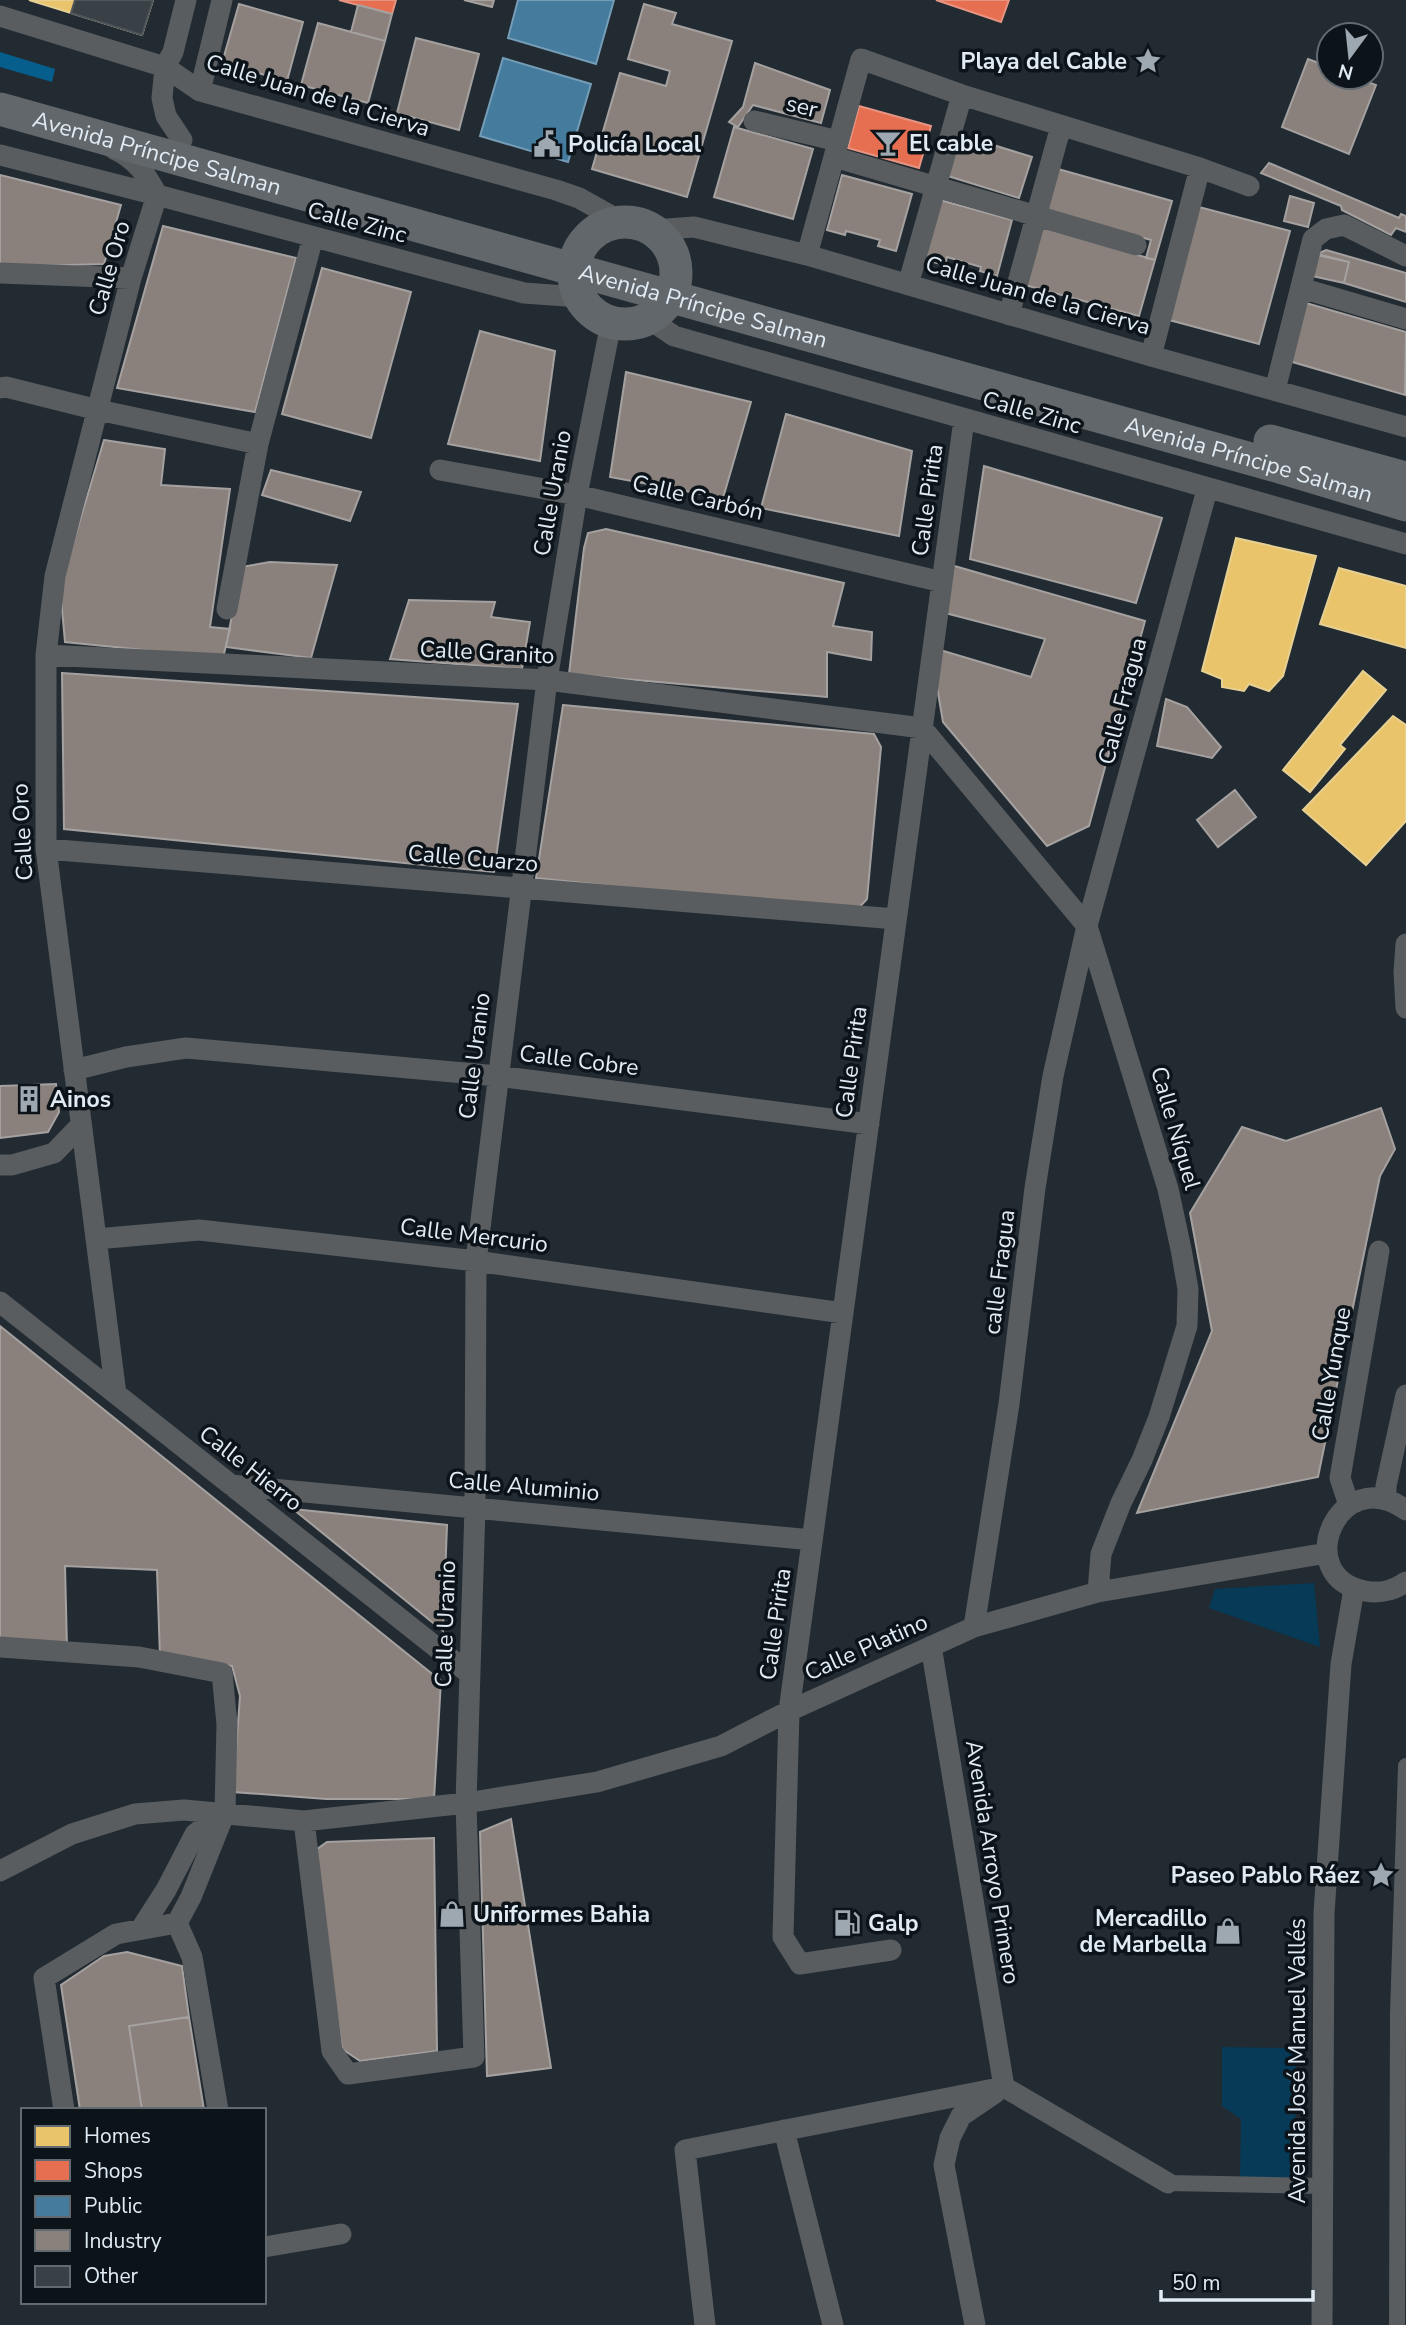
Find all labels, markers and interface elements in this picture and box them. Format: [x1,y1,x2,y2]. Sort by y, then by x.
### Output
north arrow [1315,21,1385,91]
place label: Playa del Cable [960,46,1127,77]
place icon: Playa del Cable [1133,46,1163,76]
street label: Calle Juan de la Cierva [202,47,434,144]
text: N [1336,57,1356,86]
street label: ser [783,88,822,126]
street label: Avenida Príncipe Salman [29,104,285,203]
bar icon: El cable [873,128,903,158]
place label: El cable [909,128,993,159]
public building icon: Policía Local [532,129,562,159]
place label: Policía Local [568,129,702,160]
street label: Calle Zinc [304,194,410,251]
street label: Calle Oro [81,217,138,319]
street label: Calle Juan de la Cierva [922,249,1154,342]
street label: Avenida Príncipe Salman [575,257,831,356]
street label: Calle Zinc [979,384,1085,441]
street label: Avenida Príncipe Salman [1121,409,1377,510]
street label: Calle Uranio [526,428,579,558]
street label: Calle Pirita [904,442,951,558]
street label: Calle Carbón [629,467,767,528]
street label: Calle Granito [419,633,555,672]
street label: Calle Fragua [1091,634,1154,768]
street label: Calle Oro [4,782,41,881]
street label: Calle Cuarzo [406,837,539,880]
street label: Calle Uranio [451,991,498,1121]
street label: Calle Pirita [828,1004,875,1120]
street label: Calle Cobre [517,1038,640,1083]
street label: Calle Níquel [1143,1063,1208,1193]
building icon: Ainos [14,1084,44,1114]
place label: Ainos [50,1084,111,1115]
street label: calle Fragua [976,1208,1023,1336]
street label: Calle Mercurio [398,1211,550,1260]
street label: Calle Yunque [1304,1305,1359,1443]
street label: Calle Hierro [193,1418,309,1519]
street label: Calle Aluminio [447,1464,601,1509]
street label: Calle Uranio [428,1560,463,1688]
street label: Calle Pirita [752,1566,799,1682]
street label: Calle Platino [800,1607,933,1688]
street label: Avenida Arroyo Primero [958,1738,1027,1986]
place label: Paseo Pablo Ráez [1171,1860,1360,1891]
place icon: Paseo Pablo Ráez [1366,1860,1396,1890]
shop icon: Uniformes Bahia [437,1899,467,1929]
place label: Uniformes Bahia [473,1899,650,1930]
place label: Mercadillo de Marbella [1079,1903,1207,1960]
fuel station icon: Galp [832,1908,862,1938]
place label: Galp [868,1908,919,1939]
shop icon: Mercadillo de Marbella [1213,1916,1243,1946]
street label: Avenida José Manuel Vallés [1282,1918,1313,2204]
legend [21,2108,266,2304]
text: Homes [84,2122,151,2150]
text: Shops [84,2157,143,2185]
text: Public [84,2192,142,2220]
text: Industry [84,2227,162,2255]
scale bar [1161,2258,1313,2302]
text: Other [84,2262,139,2290]
text: 50 m [1172,2269,1221,2297]

